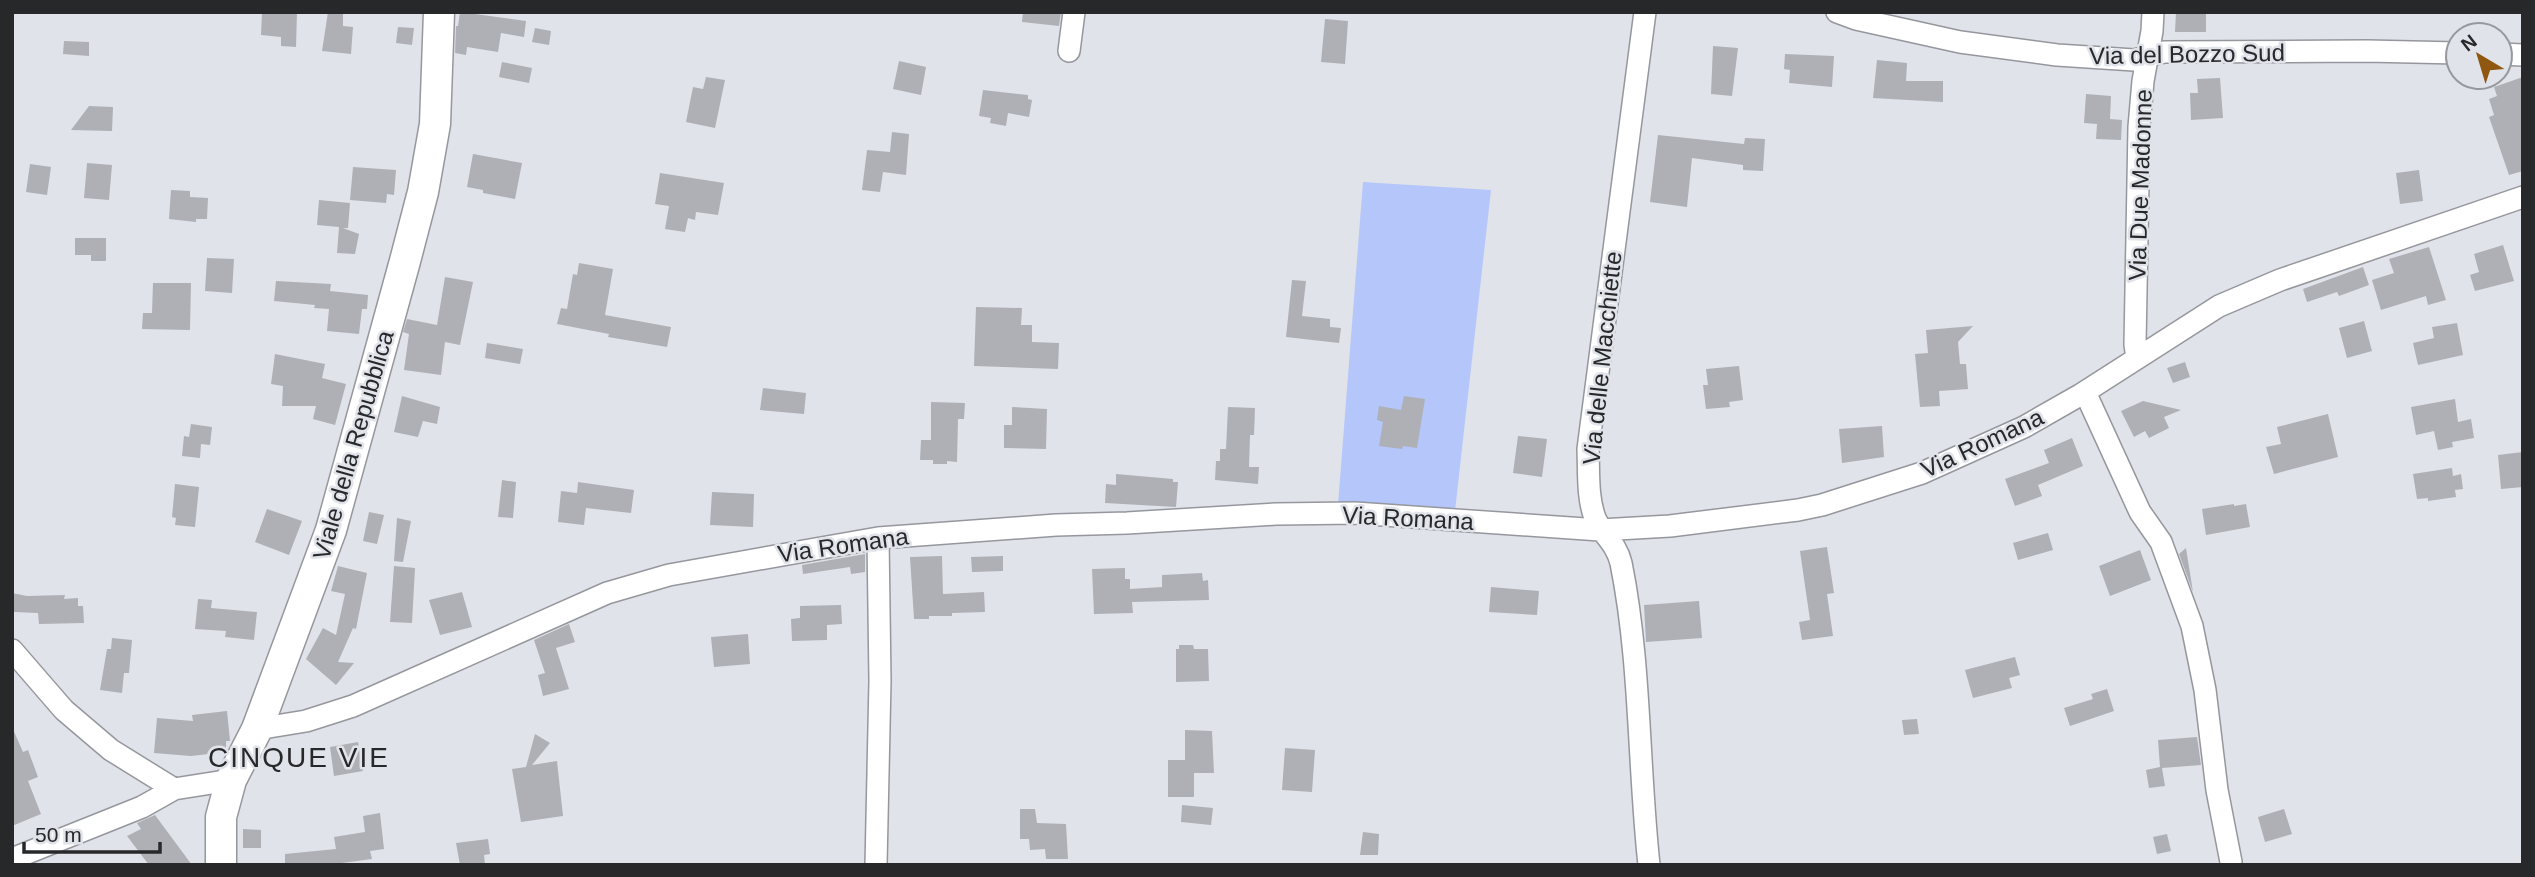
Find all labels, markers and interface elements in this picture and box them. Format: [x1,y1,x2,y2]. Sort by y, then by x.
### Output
north arrow [2444,21,2514,91]
text: N [2457,30,2481,55]
street label: Via del Bozzo Sud [2089,39,2285,69]
street label: Via Due Madonne [2123,89,2157,281]
street label: Via delle Macchiette [1577,250,1627,466]
street label: Viale della Repubblica [307,327,399,563]
street label: Via Romana [1917,403,2048,483]
street label: Via Romana [1342,501,1475,535]
street label: Via Romana [776,522,911,568]
district label: CINQUE VIE [208,742,390,773]
scale bar [24,810,161,854]
text: 50 m [35,823,82,846]

